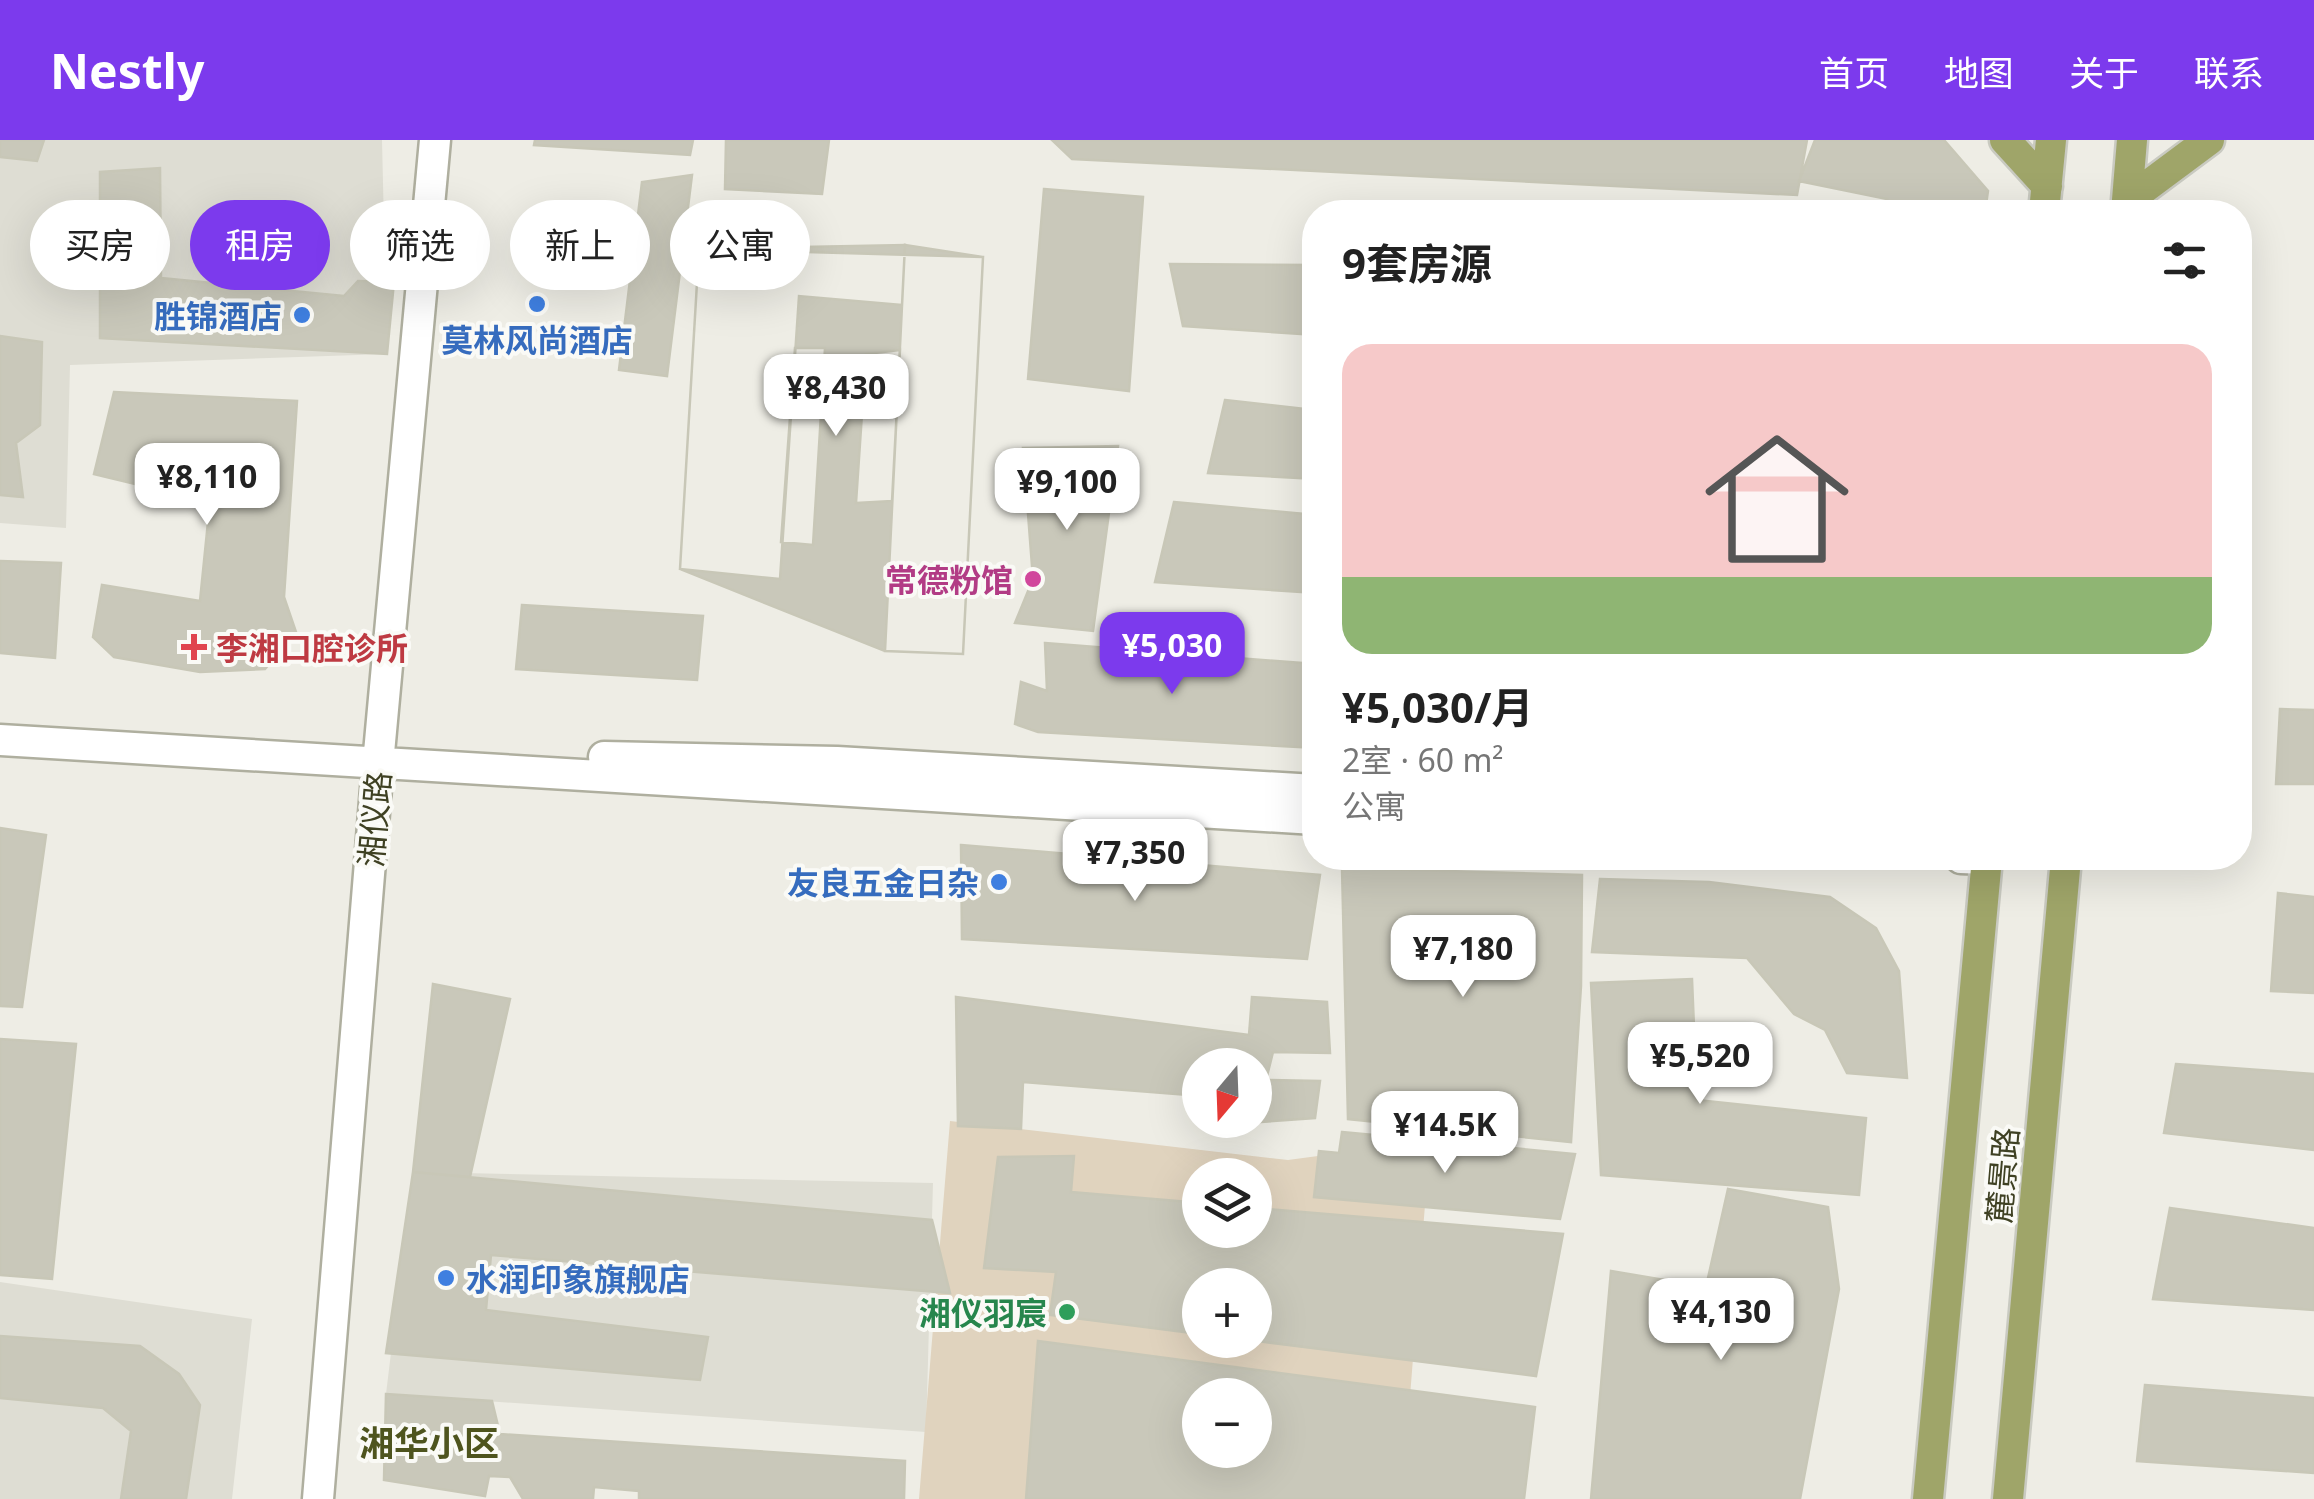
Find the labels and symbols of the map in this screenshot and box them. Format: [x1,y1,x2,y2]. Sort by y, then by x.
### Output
marker: 莫林风尚酒店 [526,293,548,315]
place label: 胜锦酒店 [154,294,282,337]
marker: 胜锦酒店 [291,304,313,326]
place label: 莫林风尚酒店 [441,318,633,361]
pin: ¥8,430 [755,354,917,439]
pin: ¥8,110 [126,443,288,528]
pin: ¥9,100 [986,448,1148,533]
place label: 常德粉馆 [885,558,1013,601]
marker: 常德粉馆 [1022,568,1044,590]
pin: ¥5,030 [1091,612,1253,697]
place label: 李湘口腔诊所 [216,626,408,669]
marker: 李湘口腔诊所 [181,634,207,660]
street label: 湘仪路 [348,769,400,869]
pin: ¥7,350 [1054,819,1216,904]
place label: 友良五金日杂 [787,861,979,904]
marker: 友良五金日杂 [988,871,1010,893]
pin: ¥7,180 [1382,915,1544,1000]
pin: ¥5,520 [1619,1022,1781,1107]
north arrow [1182,1048,1272,1138]
pin: ¥14.5K [1364,1091,1526,1176]
street label: 麓景路 [1976,1125,2028,1225]
place label: 水润印象旗舰店 [466,1257,690,1300]
marker: 水润印象旗舰店 [435,1267,457,1289]
pin: ¥4,130 [1640,1278,1802,1363]
place label: 湘仪羽宸 [919,1291,1047,1334]
marker: 湘仪羽宸 [1056,1301,1078,1323]
district label: 湘华小区 [359,1419,499,1466]

